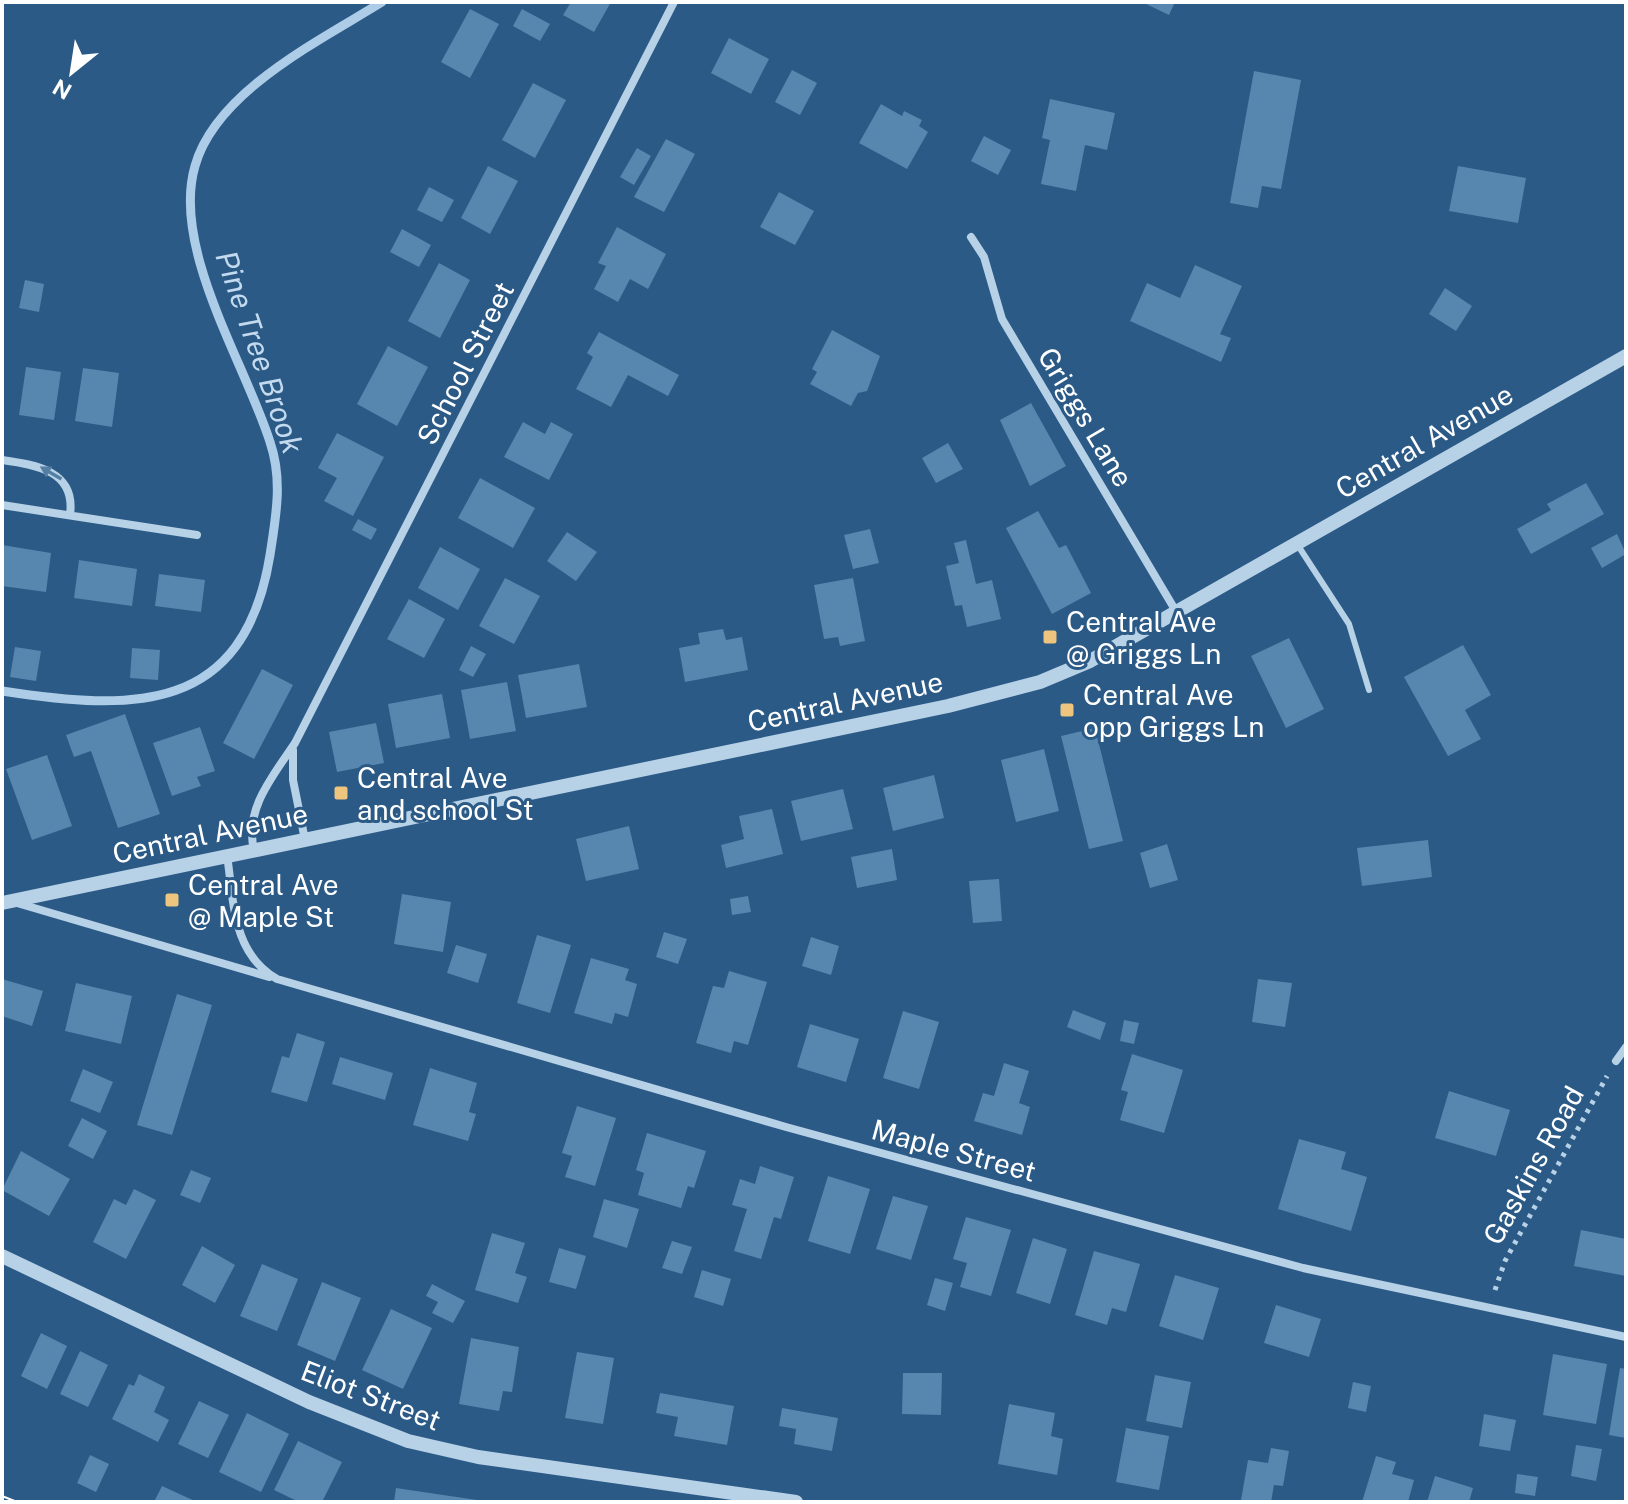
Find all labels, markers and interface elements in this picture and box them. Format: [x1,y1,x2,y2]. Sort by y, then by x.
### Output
north arrow [32,32,112,112]
text: N [48,74,76,105]
water label: Pine Tree Brook [208,246,312,459]
street label: School Street [410,276,520,450]
street label: Griggs Lane [1032,341,1140,493]
street label: Central Avenue [1330,377,1518,505]
one-way arrow [40,466,62,480]
place label: Central Ave @ Griggs Ln [1066,605,1221,670]
marker: Central Ave @ Griggs Ln [1041,628,1059,646]
street label: Central Avenue [744,664,946,738]
place label: Central Ave opp Griggs Ln [1083,678,1264,743]
marker: Central Ave opp Griggs Ln [1058,701,1076,719]
place label: Central Ave and school St [357,761,534,826]
marker: Central Ave and school St [332,784,350,802]
street label: Central Avenue [109,796,311,870]
place label: Central Ave @ Maple St [188,868,339,933]
marker: Central Ave @ Maple St [163,891,181,909]
street label: Gaskins Road [1476,1080,1590,1250]
street label: Maple Street [868,1112,1040,1188]
street label: Eliot Street [296,1353,446,1437]

